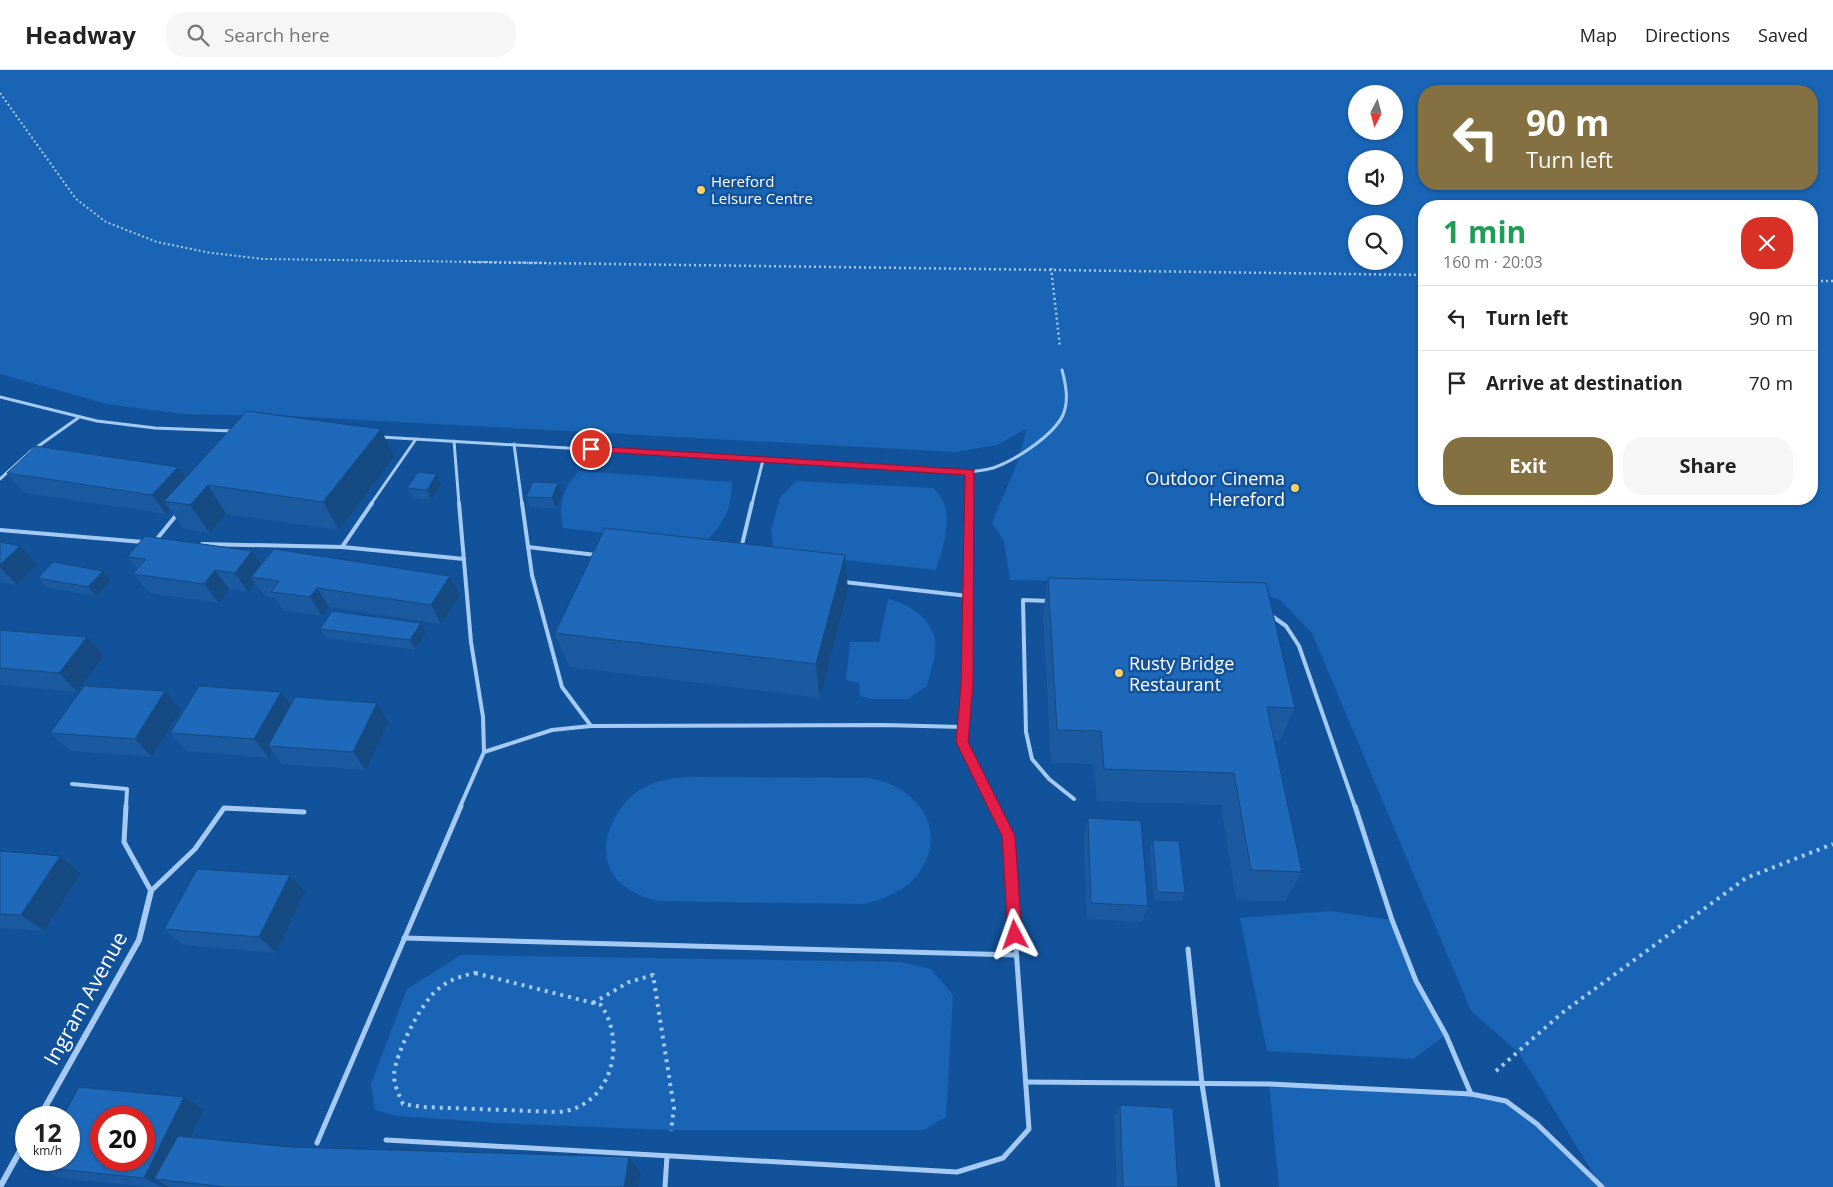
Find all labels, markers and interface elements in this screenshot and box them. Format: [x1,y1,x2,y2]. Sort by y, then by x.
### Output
search box [166,12,516,57]
text: Headway [25,18,136,51]
icon: search [184,21,212,49]
text: Search here [224,22,330,48]
text: Map [1580,23,1617,47]
text: Directions [1645,23,1730,47]
text: Saved [1758,23,1808,47]
north arrow [1348,85,1402,140]
map controls [1348,85,1403,270]
text: 90 m [1526,99,1609,146]
icon: left [1443,105,1508,170]
text: Turn left [1526,144,1613,174]
button: sound [1348,150,1403,205]
place label: Hereford Leisure Centre [711,171,813,208]
marker: Hereford Leisure Centre [695,184,707,196]
text: 1 min [1443,211,1526,252]
button: search [1348,215,1403,270]
button: close [1741,217,1793,269]
text: 160 m · 20:03 [1443,251,1543,273]
icon: left [1443,304,1471,332]
text: Turn left [1486,305,1568,331]
text: 90 m [1749,305,1793,331]
icon: arrive [1443,369,1471,397]
text: Arrive at destination [1486,370,1683,396]
text: 70 m [1749,370,1793,396]
pin [570,428,612,470]
icon: arrive [577,435,605,463]
button: Exit [1443,437,1613,495]
button: Share [1623,437,1793,495]
place label: Outdoor Cinema Hereford [1145,466,1285,511]
marker: Outdoor Cinema Hereford [1289,482,1301,494]
place label: Rusty Bridge Restaurant [1129,651,1234,696]
marker: Rusty Bridge Restaurant [1113,667,1125,679]
position arrow [988,908,1040,960]
street label: Ingram Avenue [37,926,133,1070]
speed limit sign: 20 [90,1106,155,1171]
text: 12 [33,1115,62,1149]
text: km/h [33,1142,62,1159]

